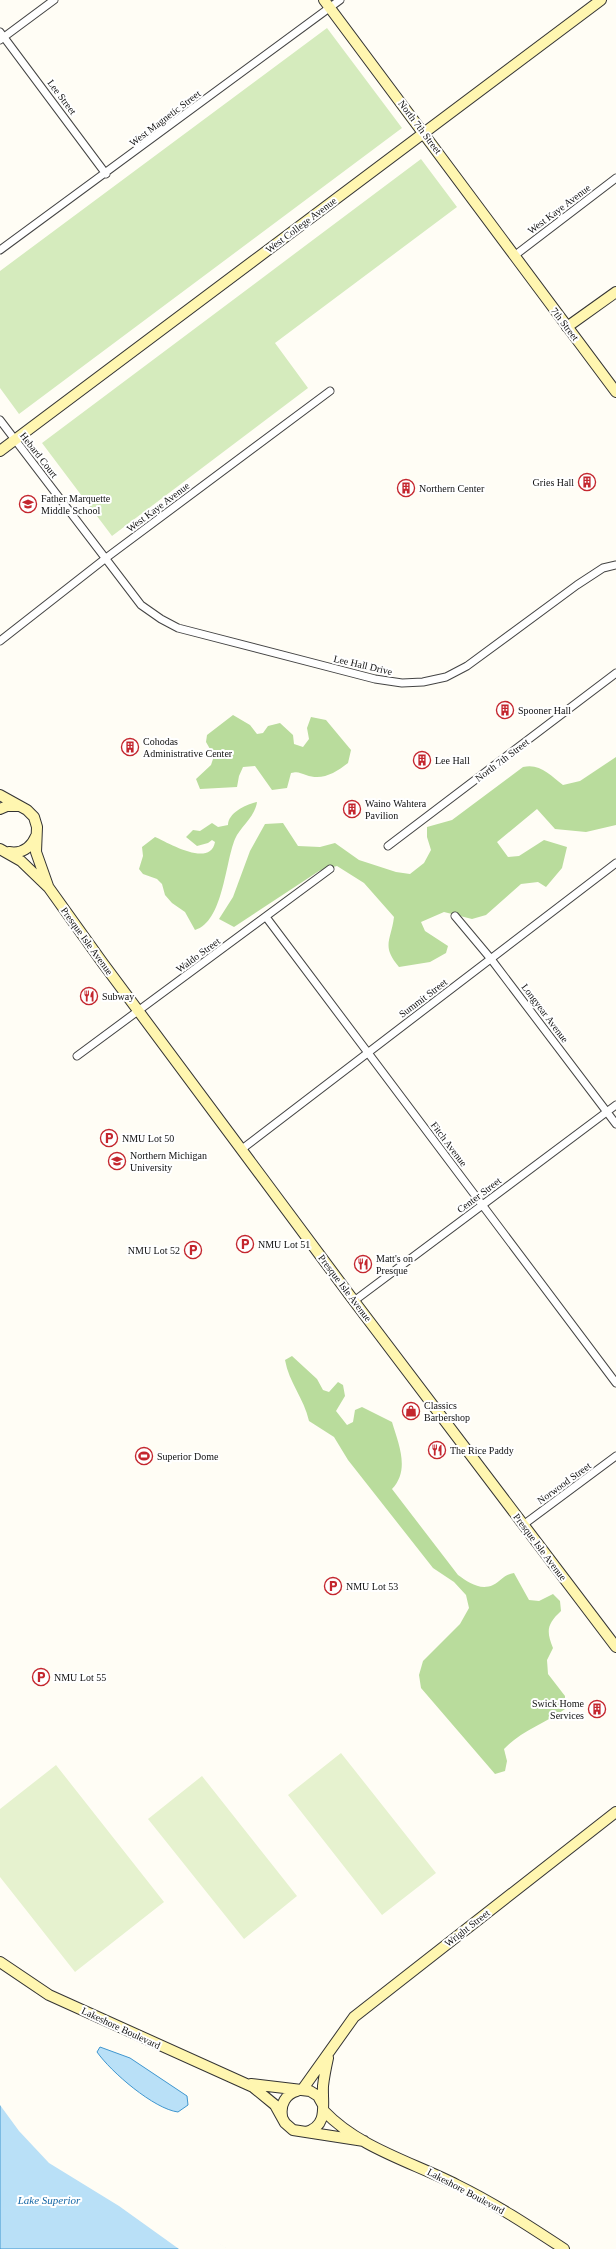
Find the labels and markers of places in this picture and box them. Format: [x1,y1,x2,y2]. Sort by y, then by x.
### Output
building icon: Gries Hall [577,472,597,492]
place label: Gries Hall [533,477,574,488]
building icon: Northern Center [396,478,416,498]
place label: Northern Center [419,483,485,494]
place label: Father Marquette Middle School [41,493,111,516]
school or university icon: Father Marquette Middle School [18,494,38,514]
building icon: Spooner Hall [495,700,515,720]
place label: Spooner Hall [518,705,571,716]
place label: Cohodas Administrative Center [143,736,233,759]
building icon: Cohodas Administrative Center [120,737,140,757]
building icon: Lee Hall [412,750,432,770]
place label: Lee Hall [435,755,470,766]
place label: Waino Wahtera Pavilion [365,798,427,821]
building icon: Waino Wahtera Pavilion [342,799,362,819]
restaurant icon: Subway [79,986,99,1006]
place label: Subway [102,991,134,1002]
parking icon: NMU Lot 50 [99,1128,119,1148]
place label: NMU Lot 50 [122,1133,174,1144]
place label: Northern Michigan University [130,1150,207,1173]
school or university icon: Northern Michigan University [107,1151,127,1171]
parking icon: NMU Lot 51 [235,1234,255,1254]
place label: NMU Lot 51 [258,1239,310,1250]
parking icon: NMU Lot 52 [183,1240,203,1260]
place label: NMU Lot 52 [128,1245,180,1256]
place label: Matt's on Presque [376,1253,413,1276]
restaurant icon: Matt's on Presque [353,1254,373,1274]
place label: Classics Barbershop [424,1400,470,1423]
shop icon: Classics Barbershop [401,1401,421,1421]
restaurant icon: The Rice Paddy [427,1440,447,1460]
place label: The Rice Paddy [450,1445,514,1456]
sports icon: Superior Dome [134,1446,154,1466]
place label: Superior Dome [157,1451,219,1462]
parking icon: NMU Lot 53 [323,1576,343,1596]
place label: NMU Lot 53 [346,1581,398,1592]
parking icon: NMU Lot 55 [31,1667,51,1687]
place label: NMU Lot 55 [54,1672,106,1683]
place label: Swick Home Services [532,1698,585,1721]
building icon: Swick Home Services [587,1699,607,1719]

